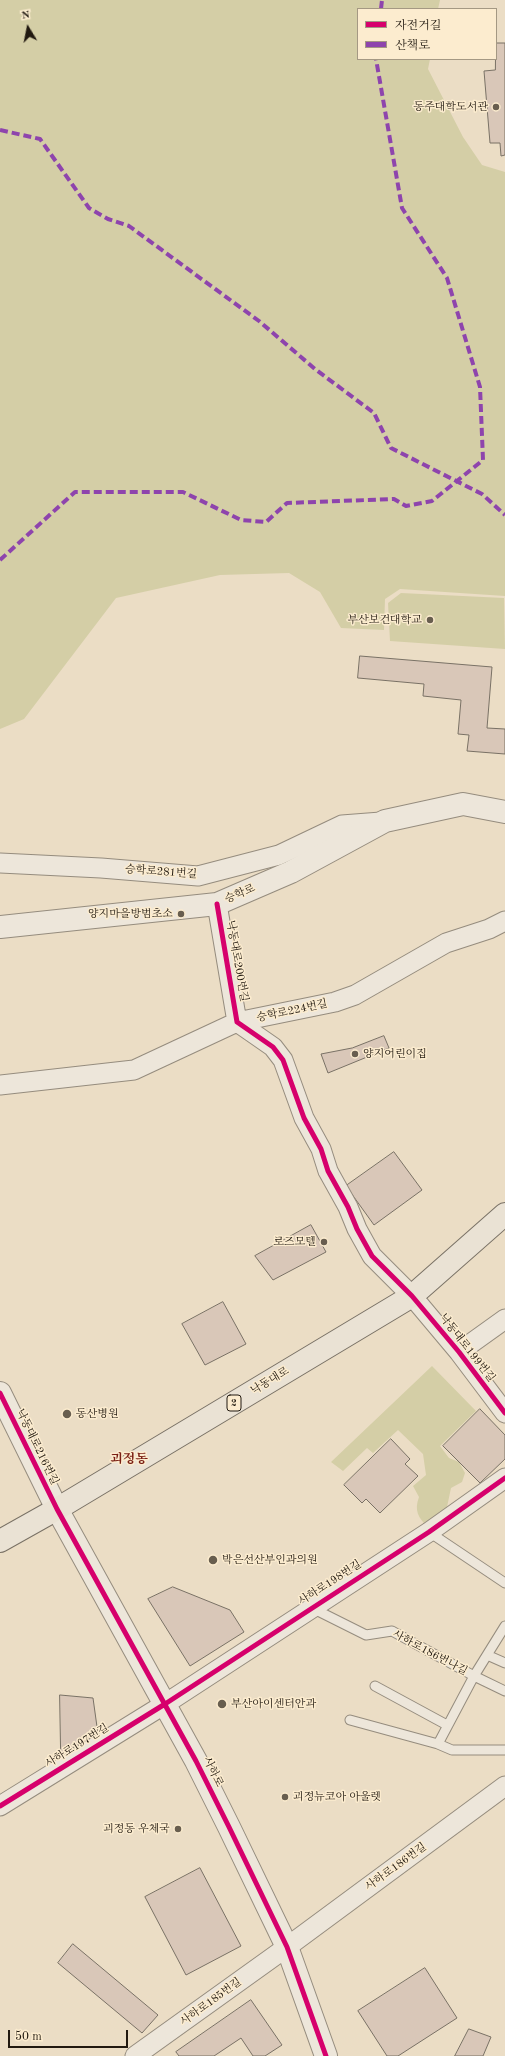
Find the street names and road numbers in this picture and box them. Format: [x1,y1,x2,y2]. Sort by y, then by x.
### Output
street label: 승학로281번길 [124,863,198,881]
street label: 승학로 [223,882,257,906]
street label: 낙동대로200번길 [223,919,251,1003]
street label: 승학로224번길 [255,997,329,1025]
street label: 낙동대로199번길 [436,1311,498,1385]
street label: 낙동대로 [248,1364,292,1398]
road number: 2 [227,1395,241,1411]
street label: 낙동대로216번길 [13,1407,61,1487]
street label: 사하로198번길 [296,1558,364,1608]
street label: 사하로186번나길 [390,1628,470,1678]
street label: 사하로197번길 [43,1721,111,1771]
street label: 사하로 [200,1755,226,1789]
street label: 사하로186번길 [363,1840,429,1894]
street label: 사하로185번길 [178,1975,244,2029]

